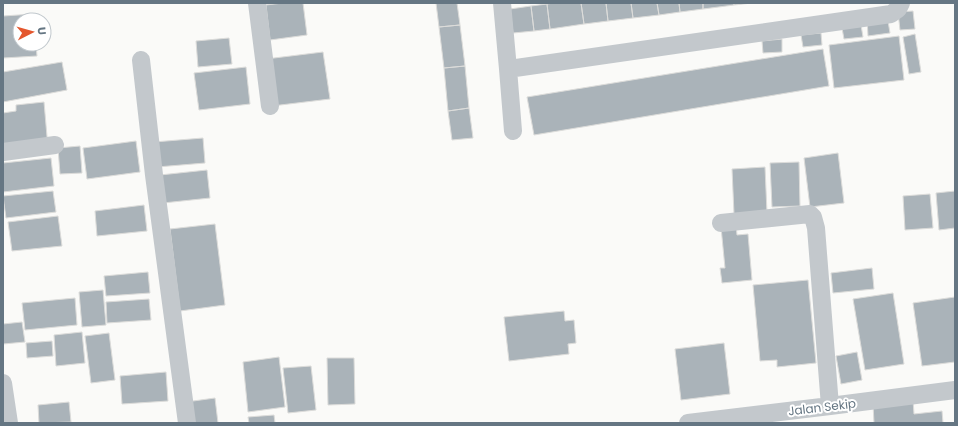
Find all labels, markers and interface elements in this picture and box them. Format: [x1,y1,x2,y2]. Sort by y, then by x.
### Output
north arrow [12,12,52,52]
text: U [34,26,50,36]
street label: Jalan Sekip [787,394,857,420]

